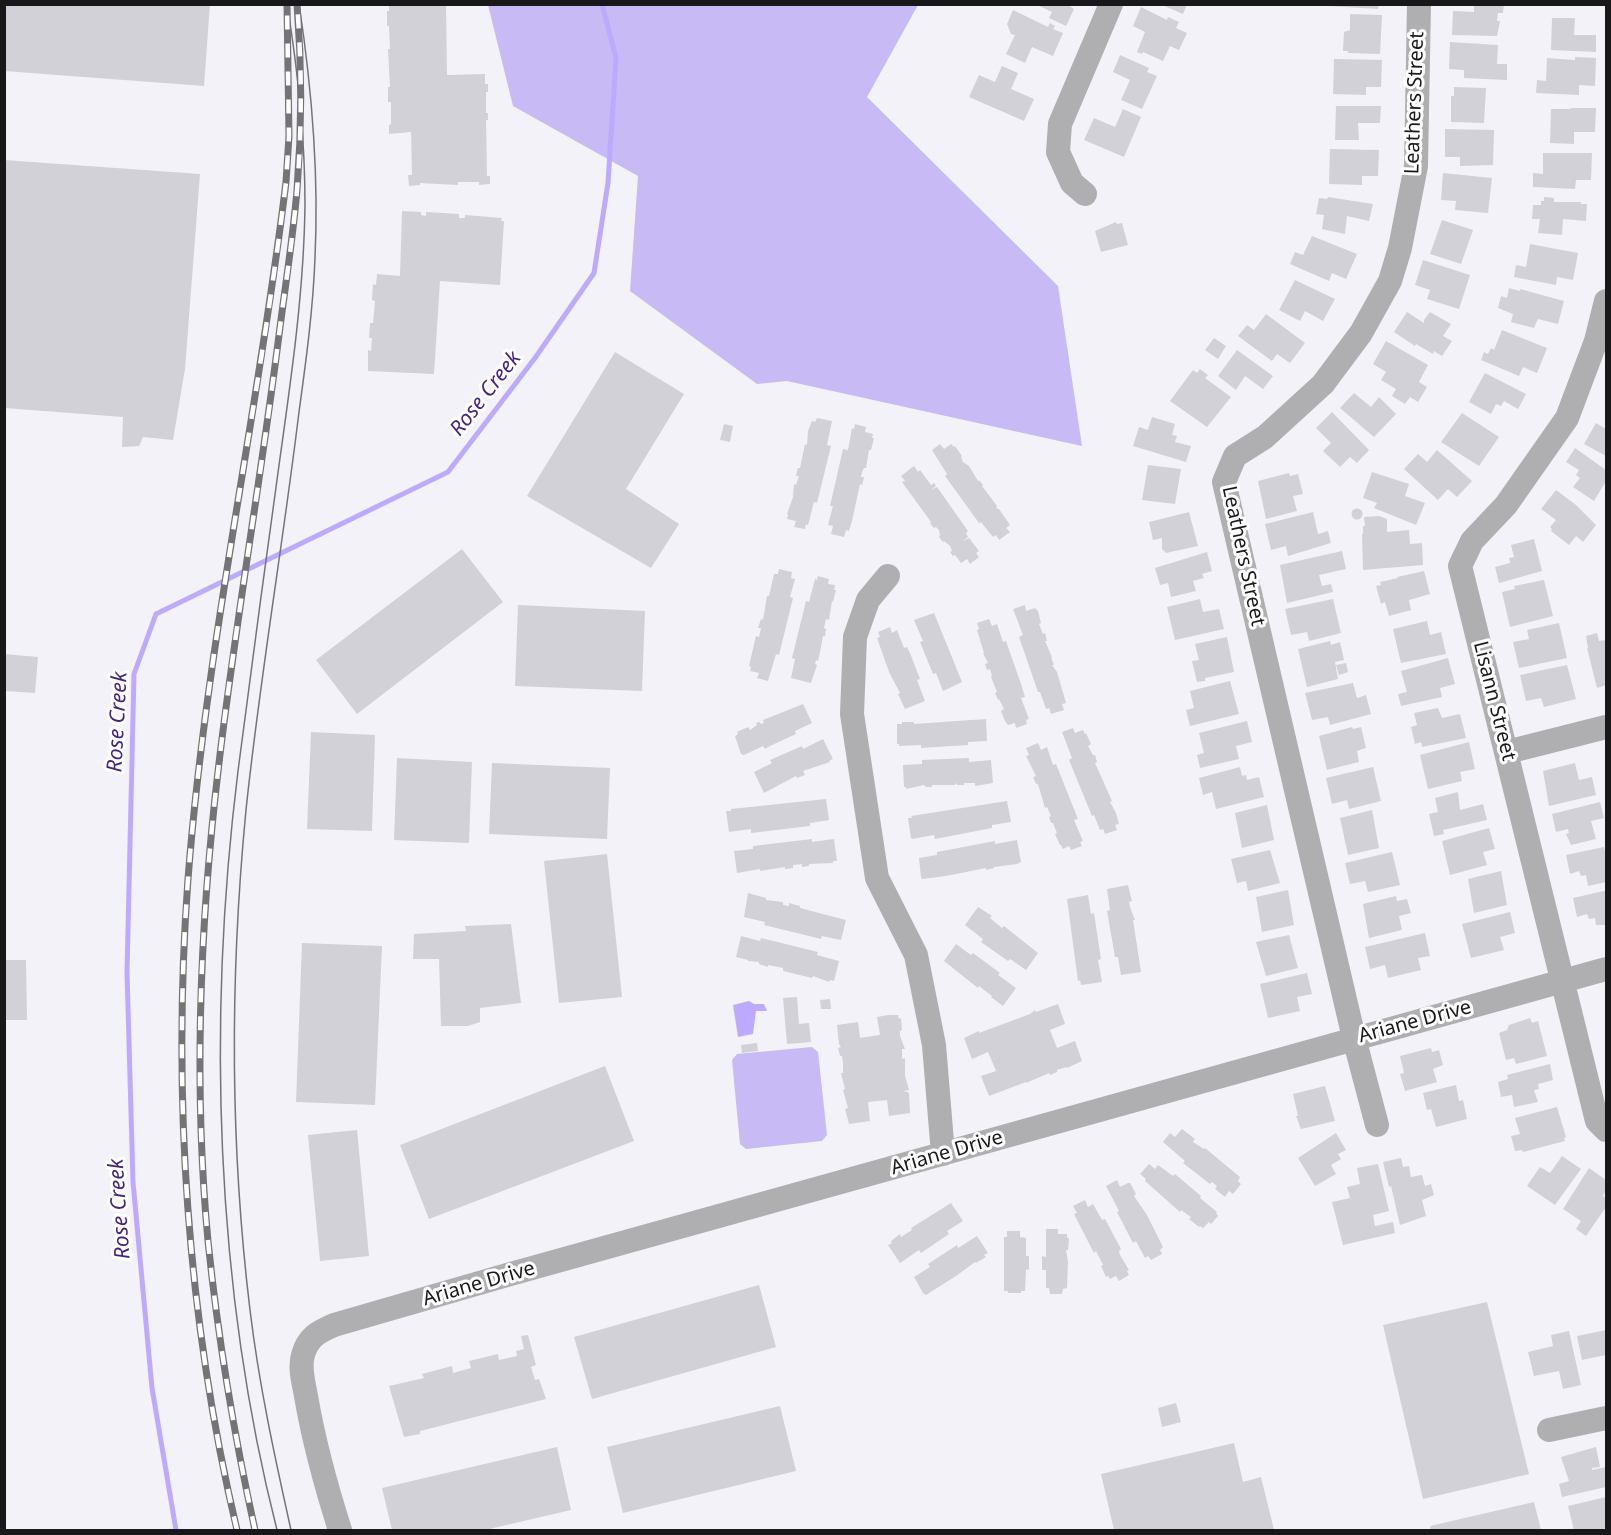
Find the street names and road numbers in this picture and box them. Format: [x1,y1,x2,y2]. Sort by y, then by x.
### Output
street label: Leathers Street [1401,31,1429,175]
street label: Leathers Street [1216,484,1270,628]
street label: Lisann Street [1468,639,1520,763]
street label: Ariane Drive [1356,995,1474,1049]
street label: Ariane Drive [888,1126,1006,1180]
street label: Ariane Drive [420,1257,538,1311]

